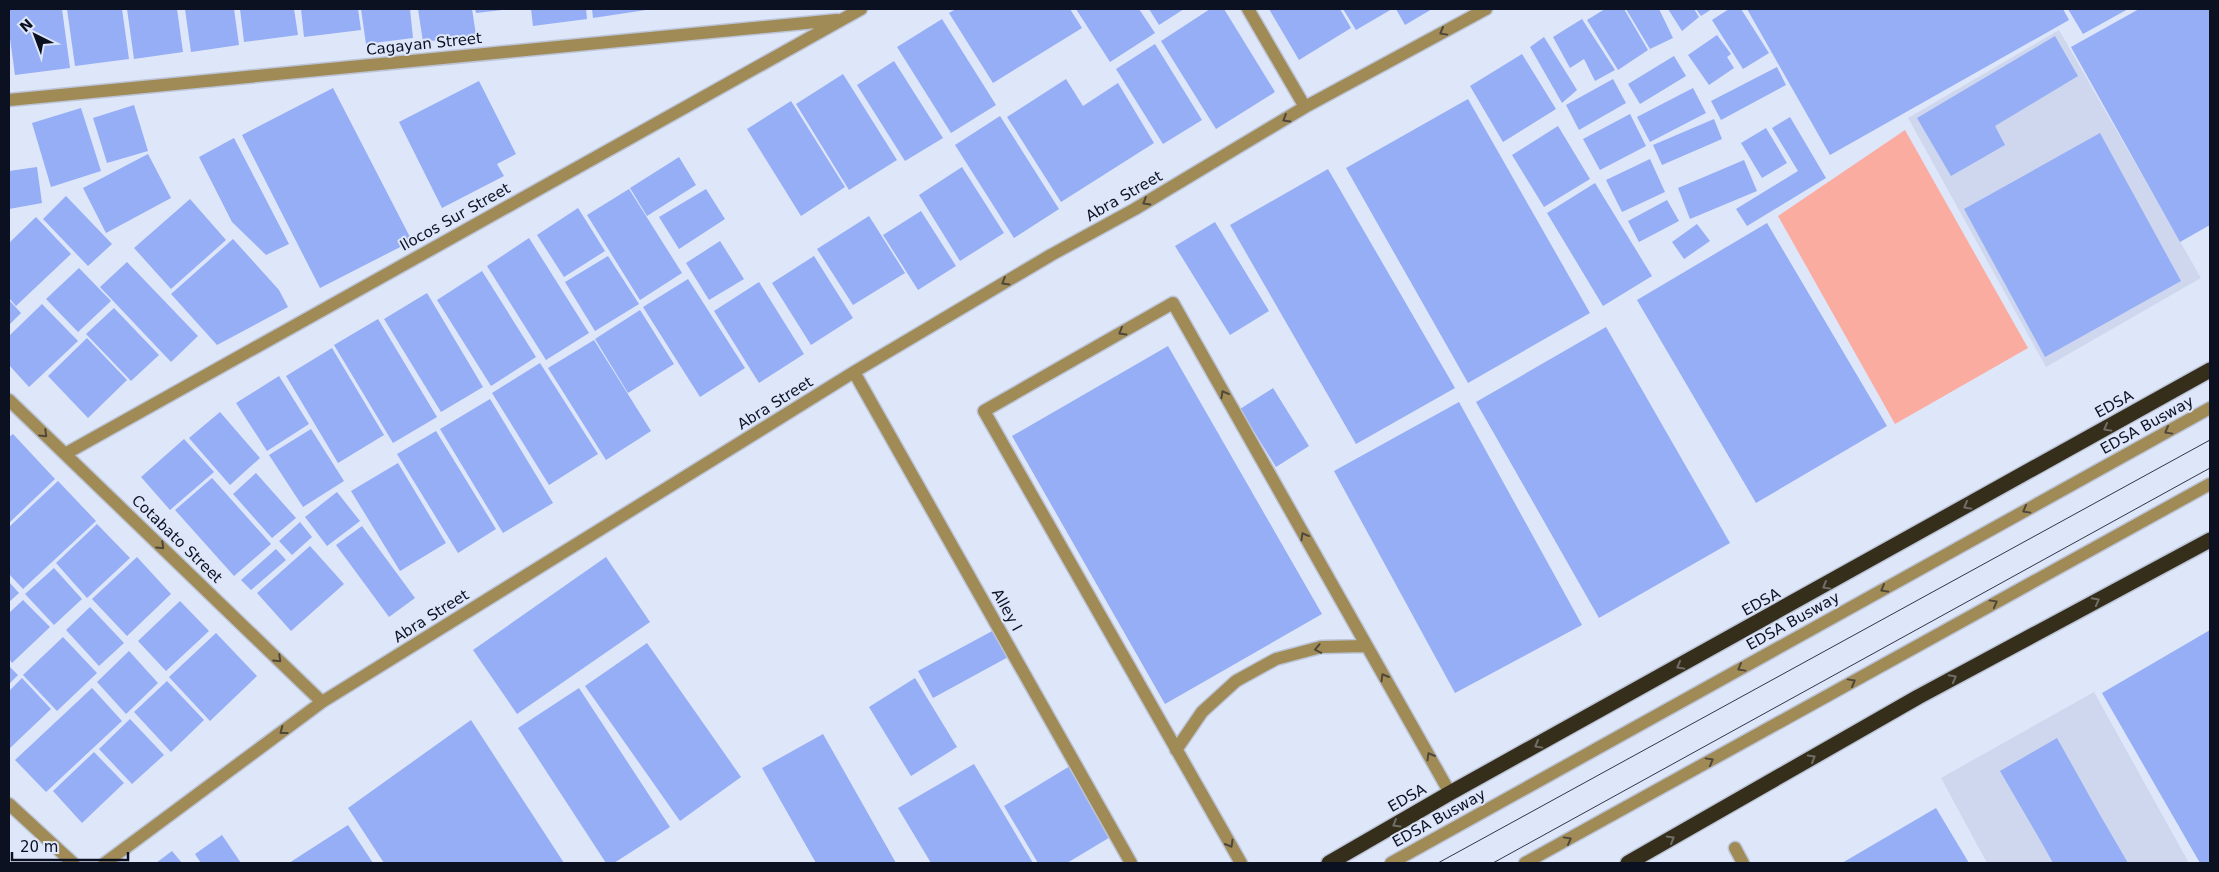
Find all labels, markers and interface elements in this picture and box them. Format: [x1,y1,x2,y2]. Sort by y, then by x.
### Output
north arrow [10,10,60,60]
text: N [17,15,36,35]
one-way arrow [1440,26,1449,36]
street label: Cagayan Street [365,29,483,59]
one-way arrow [1282,112,1291,122]
street label: Abra Street [1082,167,1166,225]
street label: Ilocos Sur Street [397,179,513,255]
one-way arrow [1143,196,1152,206]
one-way arrow [1001,276,1010,286]
one-way arrow [1119,326,1128,336]
street label: Abra Street [734,373,816,433]
street label: EDSA [2092,386,2137,422]
one-way arrow [1220,390,1230,399]
street label: EDSA Busway [2097,392,2197,458]
one-way arrow [2103,422,2112,432]
one-way arrow [2164,425,2173,435]
one-way arrow [38,428,47,437]
street label: Cotabato Street [128,491,226,587]
one-way arrow [1964,500,1973,510]
one-way arrow [2022,504,2031,514]
one-way arrow [1300,532,1310,541]
one-way arrow [155,541,164,550]
one-way arrow [1822,579,1831,589]
one-way arrow [1880,583,1889,593]
street label: EDSA [1739,584,1784,620]
street label: Abra Street [390,586,472,646]
street label: Alley I [988,586,1026,634]
street label: EDSA Busway [1743,588,1843,654]
one-way arrow [2091,597,2100,607]
one-way arrow [1989,600,1998,610]
one-way arrow [1313,643,1322,653]
one-way arrow [272,653,281,662]
one-way arrow [1677,660,1686,670]
one-way arrow [1738,662,1747,672]
one-way arrow [1381,673,1391,682]
one-way arrow [1948,674,1957,684]
one-way arrow [1847,678,1856,688]
one-way arrow [279,725,289,734]
one-way arrow [1534,738,1543,748]
one-way arrow [1426,752,1436,761]
one-way arrow [1806,754,1815,764]
one-way arrow [1704,757,1713,767]
street label: EDSA [1385,780,1430,816]
street label: EDSA Busway [1389,785,1489,851]
one-way arrow [1393,818,1402,828]
scale bar [12,830,129,862]
one-way arrow [1665,835,1674,845]
one-way arrow [1562,836,1571,846]
text: 20 m [20,838,58,856]
one-way arrow [1224,839,1234,848]

